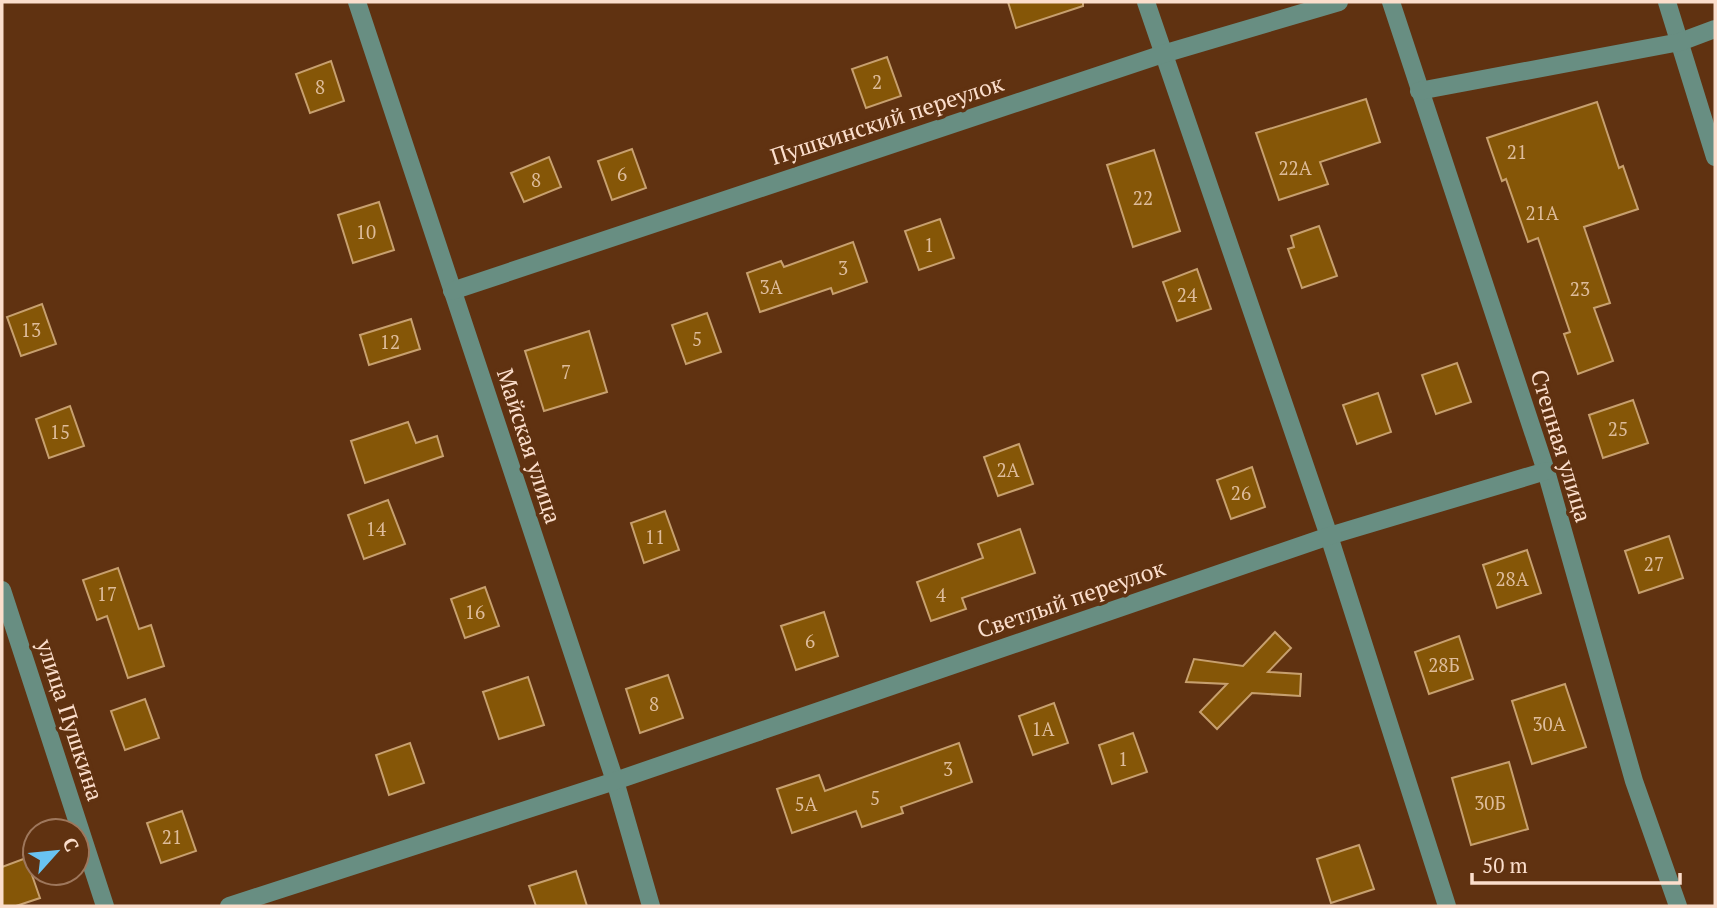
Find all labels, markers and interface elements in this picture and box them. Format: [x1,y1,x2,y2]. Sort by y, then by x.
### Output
street label: Пушкинский переулок [766,67,1008,172]
house number: 2 [872,69,882,94]
house number: 8 [315,74,325,99]
house number: 21 [1507,139,1527,164]
house number: 22А [1278,155,1312,180]
house number: 6 [617,161,627,186]
house number: 8 [531,167,541,192]
house number: 22 [1133,185,1153,210]
house number: 21А [1525,200,1559,225]
house number: 10 [356,219,376,244]
house number: 1 [924,232,934,257]
house number: 3 [838,255,848,280]
house number: 3А [759,274,783,299]
house number: 23 [1570,276,1590,301]
house number: 24 [1177,282,1198,307]
house number: 13 [21,317,41,342]
house number: 5 [692,326,702,351]
house number: 12 [380,329,400,354]
house number: 7 [561,359,571,384]
street label: Майская улица [490,364,569,528]
street label: Степная улица [1524,366,1600,526]
house number: 25 [1608,416,1628,441]
house number: 15 [50,419,70,444]
house number: 2А [996,457,1020,482]
house number: 26 [1231,480,1251,505]
house number: 14 [366,516,387,541]
house number: 11 [645,524,665,549]
house number: 27 [1644,551,1664,576]
street label: Светлый переулок [973,552,1170,645]
house number: 28А [1495,566,1529,591]
house number: 17 [97,581,117,606]
house number: 4 [936,582,947,607]
house number: 16 [465,599,485,624]
house number: 6 [805,628,815,653]
street label: улица Пушкина [29,634,111,805]
house number: 28Б [1428,652,1460,677]
house number: 8 [649,691,659,716]
house number: 30А [1532,711,1566,736]
house number: 1А [1031,716,1055,741]
house number: 1 [1118,746,1128,771]
house number: 3 [943,756,953,781]
house number: 5 [870,785,880,810]
house number: 30Б [1474,790,1506,815]
house number: 5А [794,791,818,816]
north arrow [21,817,91,887]
house number: 21 [162,824,182,849]
text: С [58,833,86,855]
scale bar [1472,842,1680,886]
text: 50 m [1482,851,1528,879]

